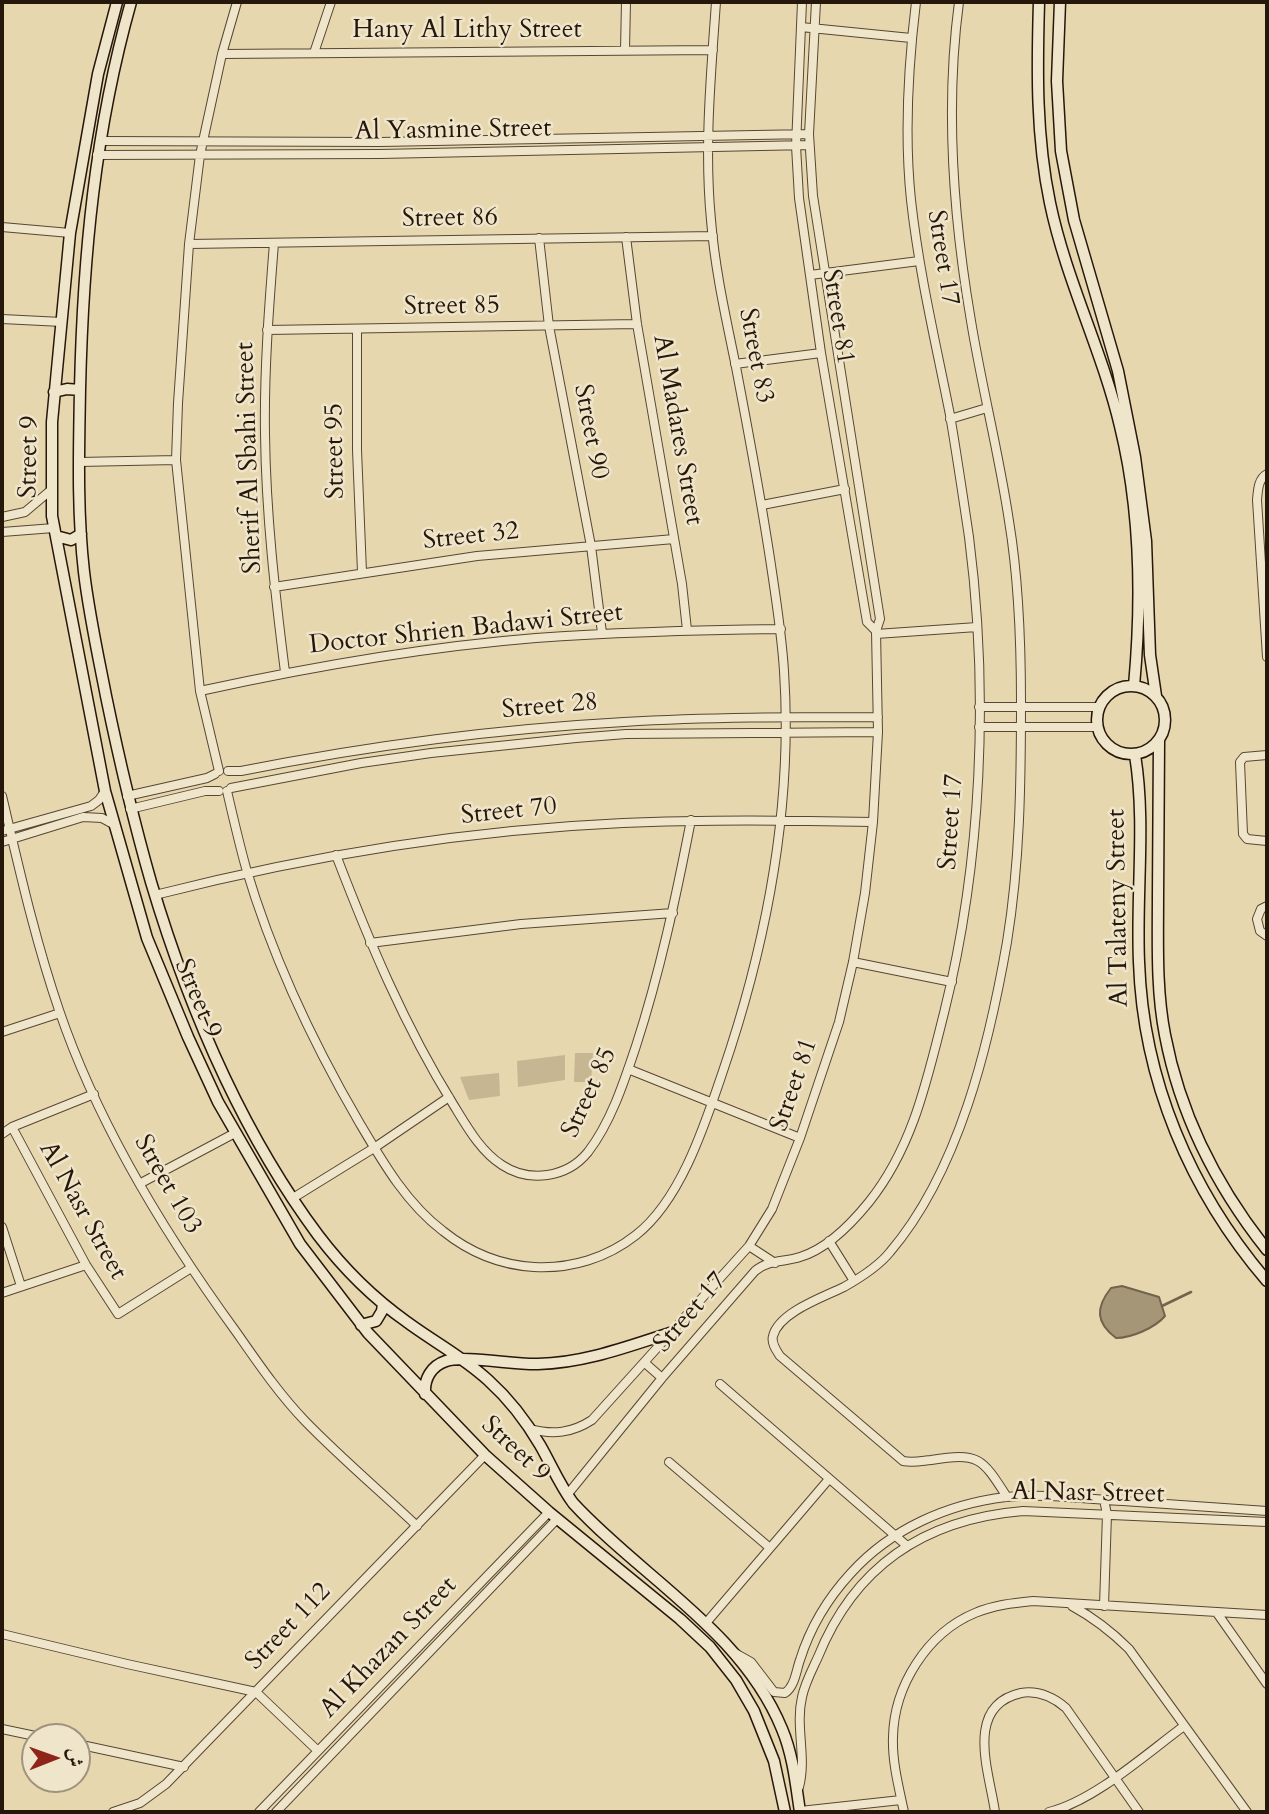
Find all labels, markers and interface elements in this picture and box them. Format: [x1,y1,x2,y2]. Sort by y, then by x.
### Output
street label: Hany Al Lithy Street [352,15,582,47]
street label: Al Yasmine Street [354,114,552,148]
street label: Street 86 [402,203,498,235]
street label: Street 17 [919,208,965,308]
street label: Street 81 [814,267,860,367]
street label: Street 85 [404,291,500,323]
street label: Street 83 [731,306,779,406]
street label: Al Madares Street [645,333,709,527]
street label: Sherif Al Sbahi Street [230,341,270,575]
street label: Street 90 [566,382,614,482]
street label: Street 95 [320,403,352,499]
street label: Street 9 [14,415,46,499]
street label: Street 32 [422,516,520,558]
street label: Doctor Shrien Badawi Street [308,598,624,662]
street label: Street 28 [501,687,599,727]
street label: Street 17 [933,773,971,871]
street label: Street 70 [460,791,558,833]
street label: Al Talateny Street [1102,809,1136,1007]
street label: Street 9 [166,955,228,1043]
street label: Street 81 [765,1034,825,1136]
street label: Street 85 [556,1043,624,1143]
street label: Street 103 [126,1130,208,1240]
street label: Al Nasr Street [31,1136,133,1286]
street label: Street 17 [648,1266,734,1360]
street label: Street 9 [474,1410,556,1490]
street label: Al Nasr Street [1011,1477,1165,1511]
street label: Al Khazan Street [314,1571,464,1725]
street label: Street 112 [240,1577,338,1677]
north arrow [21,1723,91,1793]
text: ش [62,1748,88,1767]

